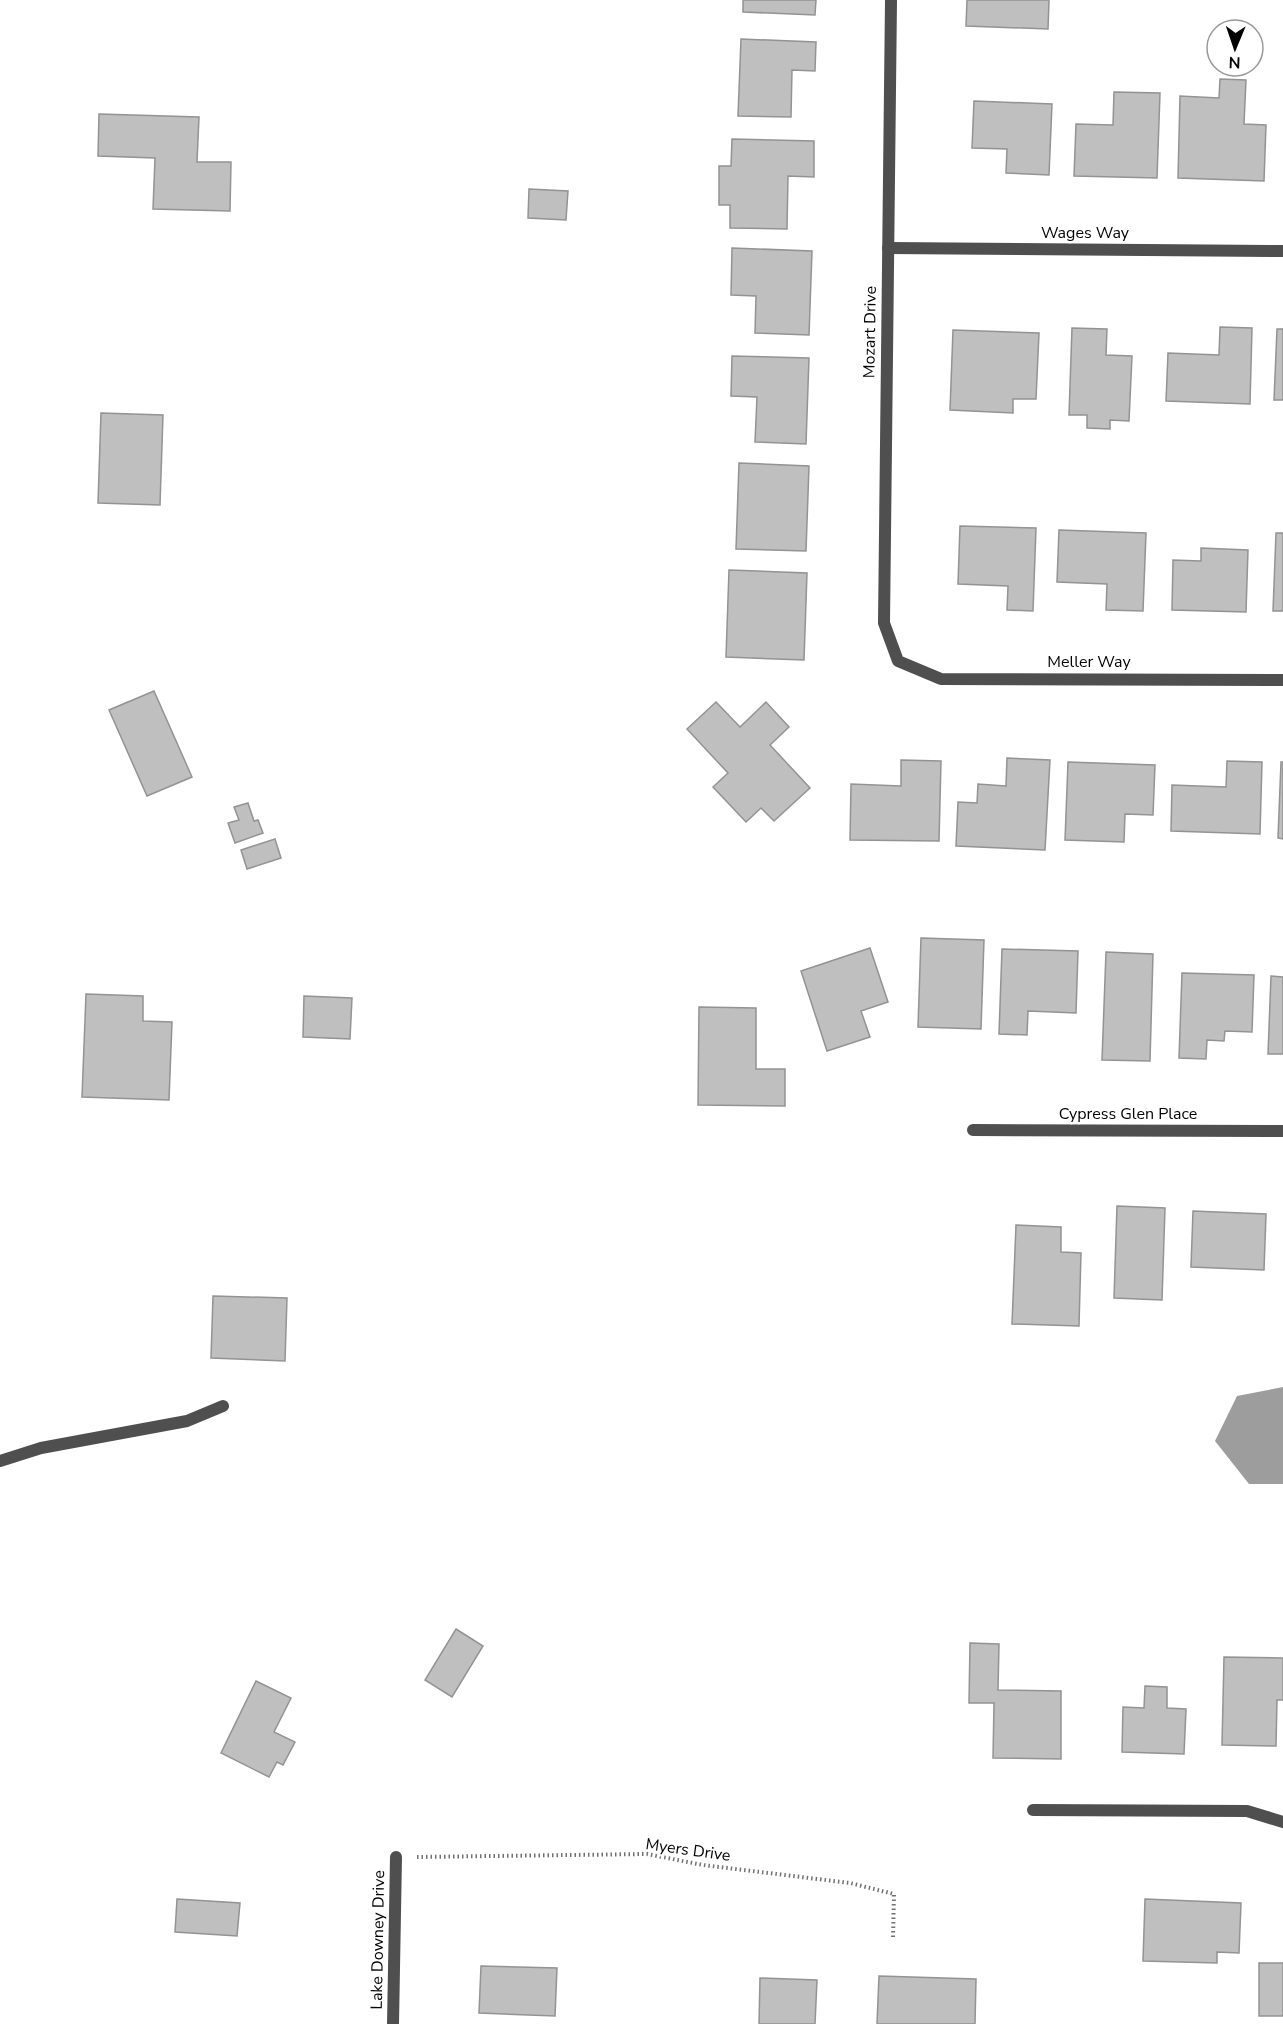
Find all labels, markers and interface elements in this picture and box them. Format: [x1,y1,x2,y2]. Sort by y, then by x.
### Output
north arrow [1205,18,1265,78]
text: N [1228,51,1241,73]
street label: Wages Way [1041,222,1130,244]
street label: Mozart Drive [858,286,882,378]
street label: Meller Way [1047,651,1131,673]
street label: Cypress Glen Place [1059,1103,1197,1125]
street label: Myers Drive [644,1833,732,1867]
street label: Lake Downey Drive [366,1870,390,2010]

